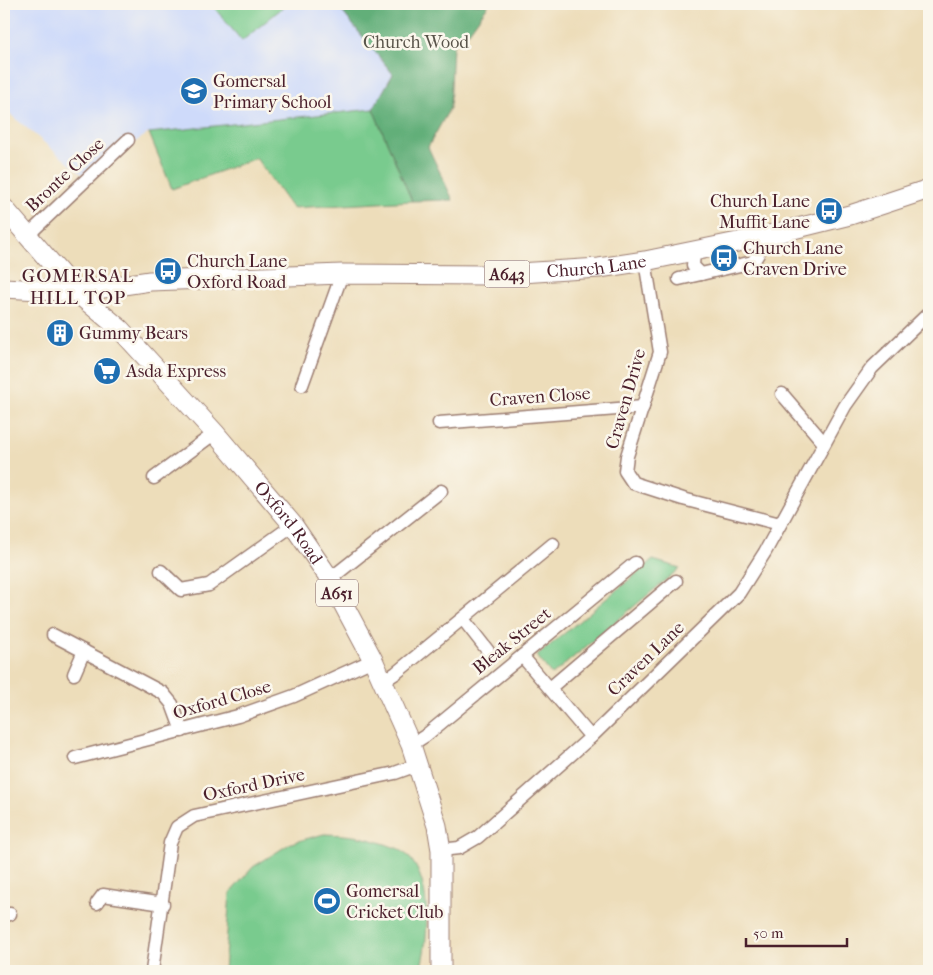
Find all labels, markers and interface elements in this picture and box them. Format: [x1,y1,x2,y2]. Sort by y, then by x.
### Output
park label: Church Wood [363,32,469,53]
place label: Gomersal Primary School [213,71,332,113]
school or university icon: Gomersal Primary School [179,76,209,106]
street label: Bronte Close [21,133,109,217]
place label: Church Lane Muffit Lane [710,191,810,233]
bus stop icon: Church Lane Muffit Lane [814,196,844,226]
place label: Church Lane Craven Drive [743,238,847,280]
bus stop icon: Church Lane Craven Drive [709,243,739,273]
street label: Church Lane [546,250,648,282]
place label: Church Lane Oxford Road [187,251,287,293]
bus stop icon: Church Lane Oxford Road [153,256,183,286]
road number: A643 [484,260,530,288]
district label: GOMERSAL HILL TOP [22,265,134,309]
building icon: Gummy Bears [45,318,75,348]
place label: Gummy Bears [79,323,188,344]
street label: Craven Drive [602,346,650,452]
supermarket icon: Asda Express [92,356,122,386]
place label: Asda Express [125,361,226,382]
street label: Craven Close [489,383,591,411]
street label: Oxford Road [250,477,327,568]
road number: A651 [316,580,358,606]
street label: Bleak Street [469,603,556,679]
street label: Craven Lane [603,617,689,701]
street label: Oxford Close [171,676,274,724]
street label: Oxford Drive [201,764,307,806]
place label: Gomersal Cricket Club [346,881,443,923]
sports icon: Gomersal Cricket Club [312,886,342,916]
scale bar [746,915,847,947]
text: 50 m [753,924,784,942]

